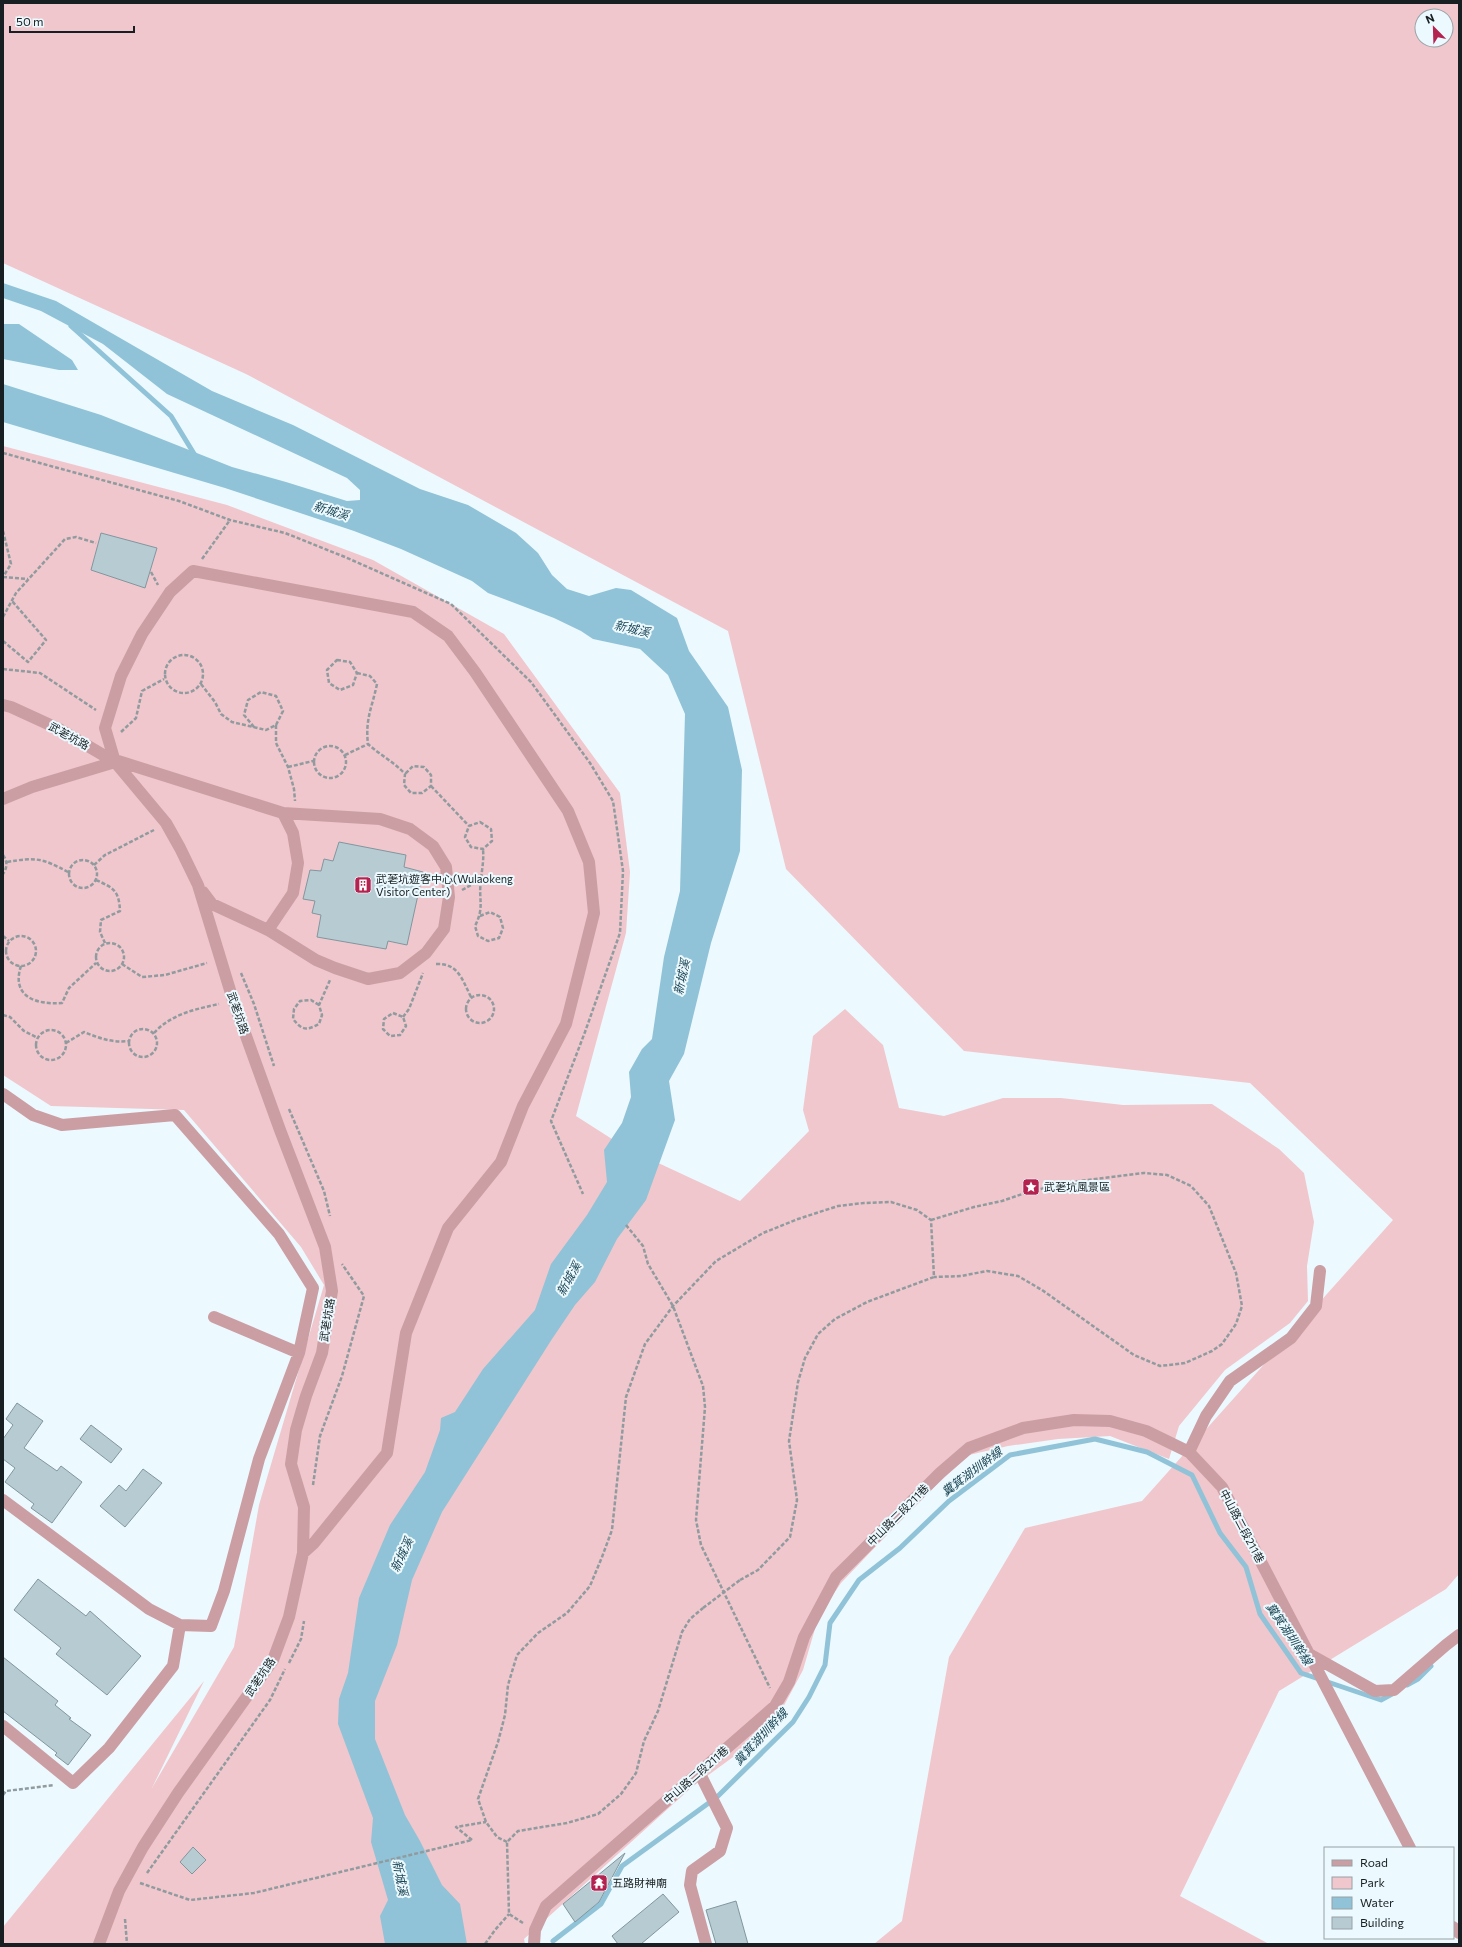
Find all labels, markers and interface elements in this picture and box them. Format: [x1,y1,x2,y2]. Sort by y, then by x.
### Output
scale bar [10,8,134,34]
north arrow [1414,8,1454,48]
text: N [1424,11,1436,26]
text: 50 m [16,14,44,28]
water label: 新城溪 [312,498,352,523]
water label: 新城溪 [613,617,653,639]
street label: 武荖坑路 [47,719,92,752]
place label: 武荖坑遊客中心(Wulaokeng Visitor Center) [376,872,513,898]
building icon: 武荖坑遊客中心(Wulaokeng Visitor Center) [353,875,373,895]
water label: 新城溪 [670,956,692,996]
street label: 武荖坑路 [225,990,252,1036]
place icon: 武荖坑風景區 [1021,1177,1041,1197]
place label: 武荖坑風景區 [1044,1180,1110,1193]
water label: 新城溪 [553,1258,584,1298]
street label: 武荖坑路 [317,1297,336,1343]
water label: 糞箕湖圳幹線 [938,1443,1006,1498]
street label: 中山路二段211巷 [864,1481,931,1548]
street label: 中山路二段211巷 [1218,1487,1267,1565]
water label: 新城溪 [387,1533,416,1574]
water label: 糞箕湖圳幹線 [1264,1600,1317,1669]
street label: 武荖坑路 [242,1655,277,1699]
water label: 糞箕湖圳幹線 [731,1704,791,1767]
street label: 中山路二段211巷 [661,1743,731,1806]
legend [1324,1847,1454,1939]
text: Road [1360,1855,1388,1869]
water label: 新城溪 [391,1859,412,1899]
temple icon: 五路財神廟 [589,1873,609,1893]
text: Park [1360,1875,1386,1889]
place label: 五路財神廟 [612,1876,667,1889]
text: Water [1360,1895,1394,1909]
text: Building [1360,1915,1404,1929]

